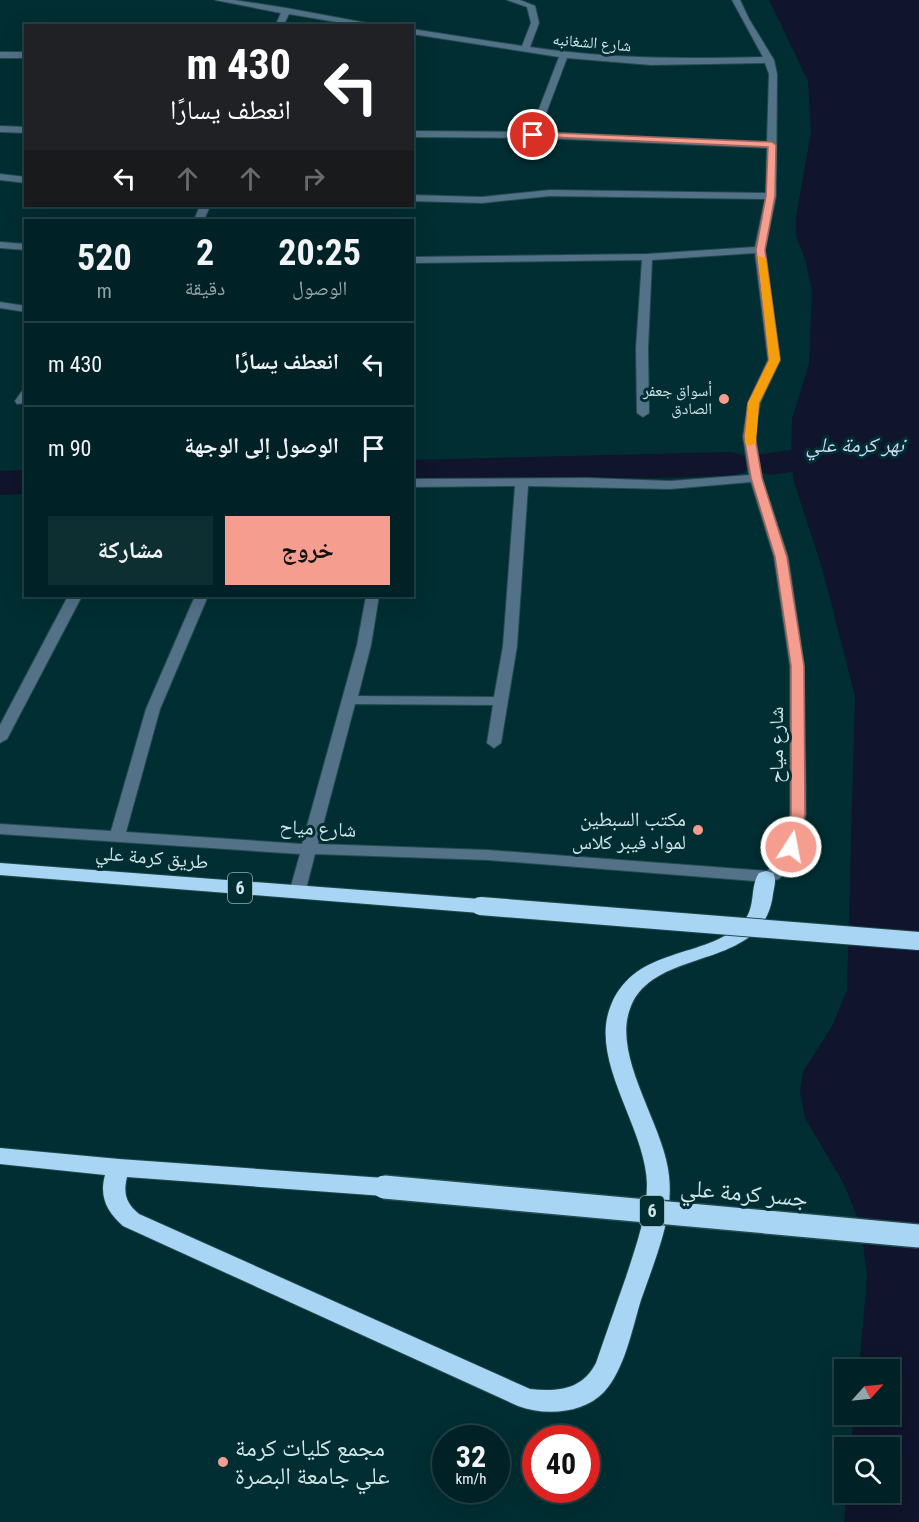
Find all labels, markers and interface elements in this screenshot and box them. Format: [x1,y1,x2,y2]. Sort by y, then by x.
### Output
street label: شارع الشغانبه [552,30,632,56]
text: 430 m [186,40,291,89]
icon: left [312,48,390,126]
text: انعطف يسارًا [170,94,291,126]
pin [507,109,558,160]
icon: arrive [516,118,549,151]
icon: left [108,162,141,195]
icon: ahead [171,162,204,195]
icon: ahead [234,162,267,195]
icon: right [297,162,330,195]
text: 2 [196,232,214,274]
text: 20:25 [278,232,361,274]
text: 520 [77,237,132,279]
text: دقيقة [185,276,225,300]
text: الوصول [292,276,347,300]
text: m [97,279,112,303]
icon: left [357,348,390,381]
text: انعطف يسارًا [234,349,339,374]
text: 430 m [48,352,102,377]
place label: أسواق جعفر الصادق [642,381,712,419]
marker: أسواق جعفر الصادق [717,392,731,406]
icon: arrive [357,432,390,465]
text: الوصول إلى الوجهة [184,433,339,458]
water label: نهر كرمة علي [806,433,908,461]
text: 90 m [48,436,91,461]
button: مشاركة [48,516,213,585]
button: خروج [225,516,390,585]
street label: شارع مياح [764,707,789,783]
place label: مكتب السبطين لمواد فيبر كلاس [572,807,686,854]
street label: شارع مياح [279,814,357,843]
position arrow [759,815,823,879]
marker: مكتب السبطين لمواد فيبر كلاس [691,823,705,837]
street label: طريق كرمة علي [94,840,210,878]
road number: 6 [228,873,252,903]
street label: جسر كرمة علي [679,1173,809,1218]
road number: 6 [640,1196,664,1226]
north arrow [834,1359,900,1425]
map controls [834,1359,900,1503]
speed limit sign: 40 [522,1425,600,1503]
place label: مجمع كليات كرمة علي جامعة البصرة [235,1434,390,1495]
button: search [834,1437,900,1503]
text: 32 [456,1439,486,1474]
marker: مجمع كليات كرمة علي جامعة البصرة [216,1455,230,1469]
text: km/h [456,1470,486,1488]

